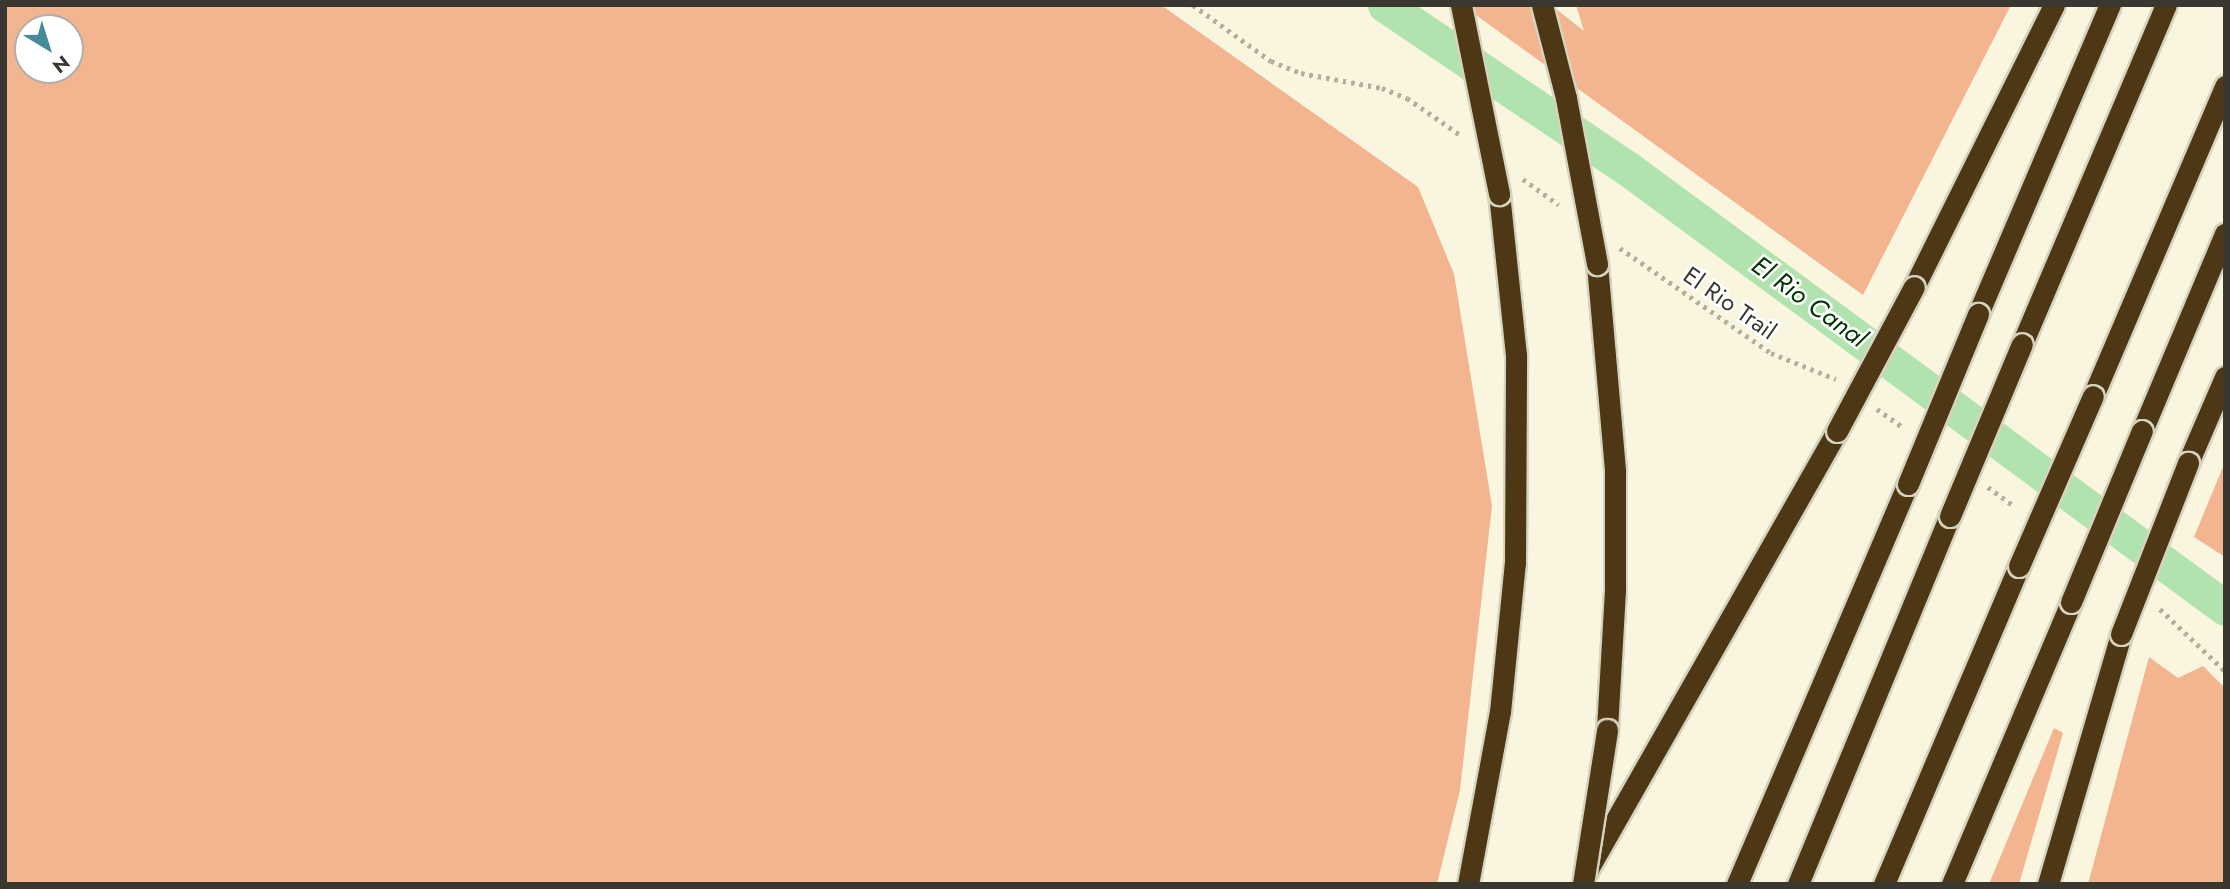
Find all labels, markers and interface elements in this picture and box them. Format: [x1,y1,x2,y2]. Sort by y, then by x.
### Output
north arrow [14,14,84,84]
text: N [47,49,75,80]
water label: El Rio Canal [1745,250,1873,354]
street label: El Rio Trail [1678,261,1782,345]

